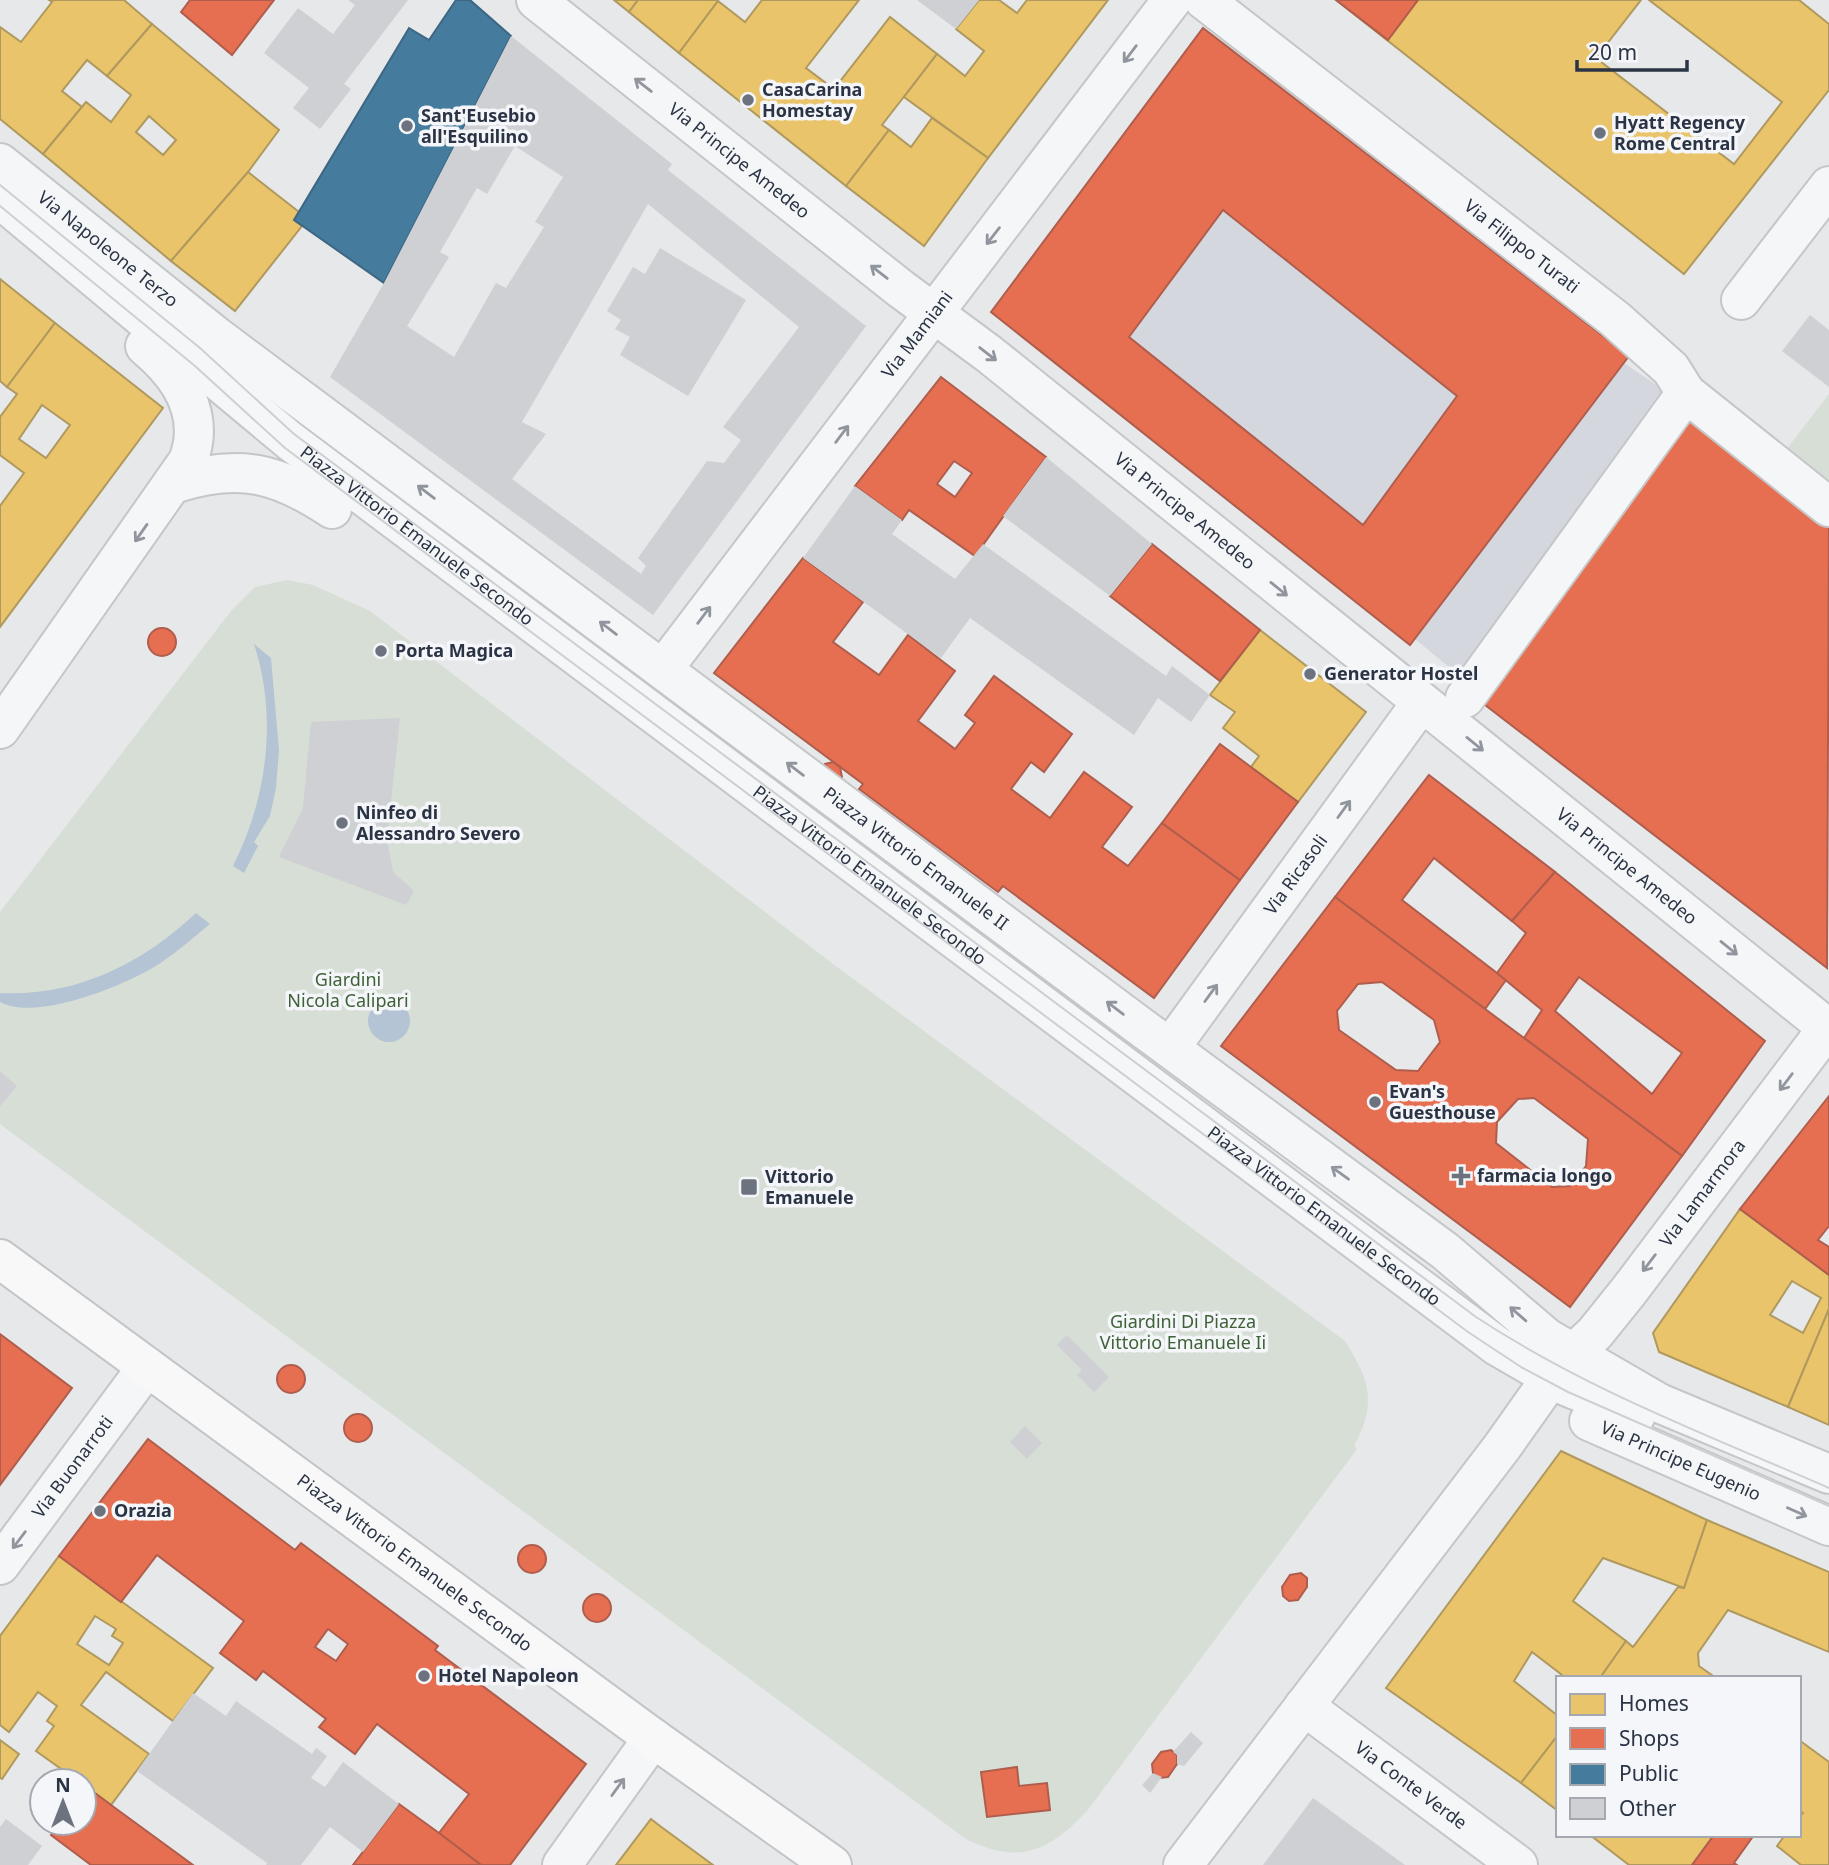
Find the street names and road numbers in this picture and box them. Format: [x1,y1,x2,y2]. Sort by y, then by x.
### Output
street label: Via Principe Amedeo [664,97,815,223]
street label: Via Napoleone Terzo [33,185,184,312]
street label: Via Filippo Turati [1460,193,1585,298]
street label: Via Mamiani [875,285,958,383]
street label: Piazza Vittorio Emanuele Secondo [296,440,539,631]
street label: Via Principe Amedeo [1110,447,1261,574]
street label: Piazza Vittorio Emanuele Secondo [748,779,992,970]
street label: Piazza Vittorio Emanuele II [819,781,1014,935]
street label: Via Principe Amedeo [1552,802,1703,930]
street label: Via Ricasoli [1258,829,1332,919]
street label: Piazza Vittorio Emanuele Secondo [1203,1120,1446,1311]
street label: Via Lamarmora [1653,1134,1750,1251]
street label: Via Buonarroti [26,1410,118,1522]
street label: Via Principe Eugenio [1597,1415,1765,1506]
street label: Piazza Vittorio Emanuele Secondo [293,1468,537,1656]
street label: Via Conte Verde [1350,1735,1472,1834]

